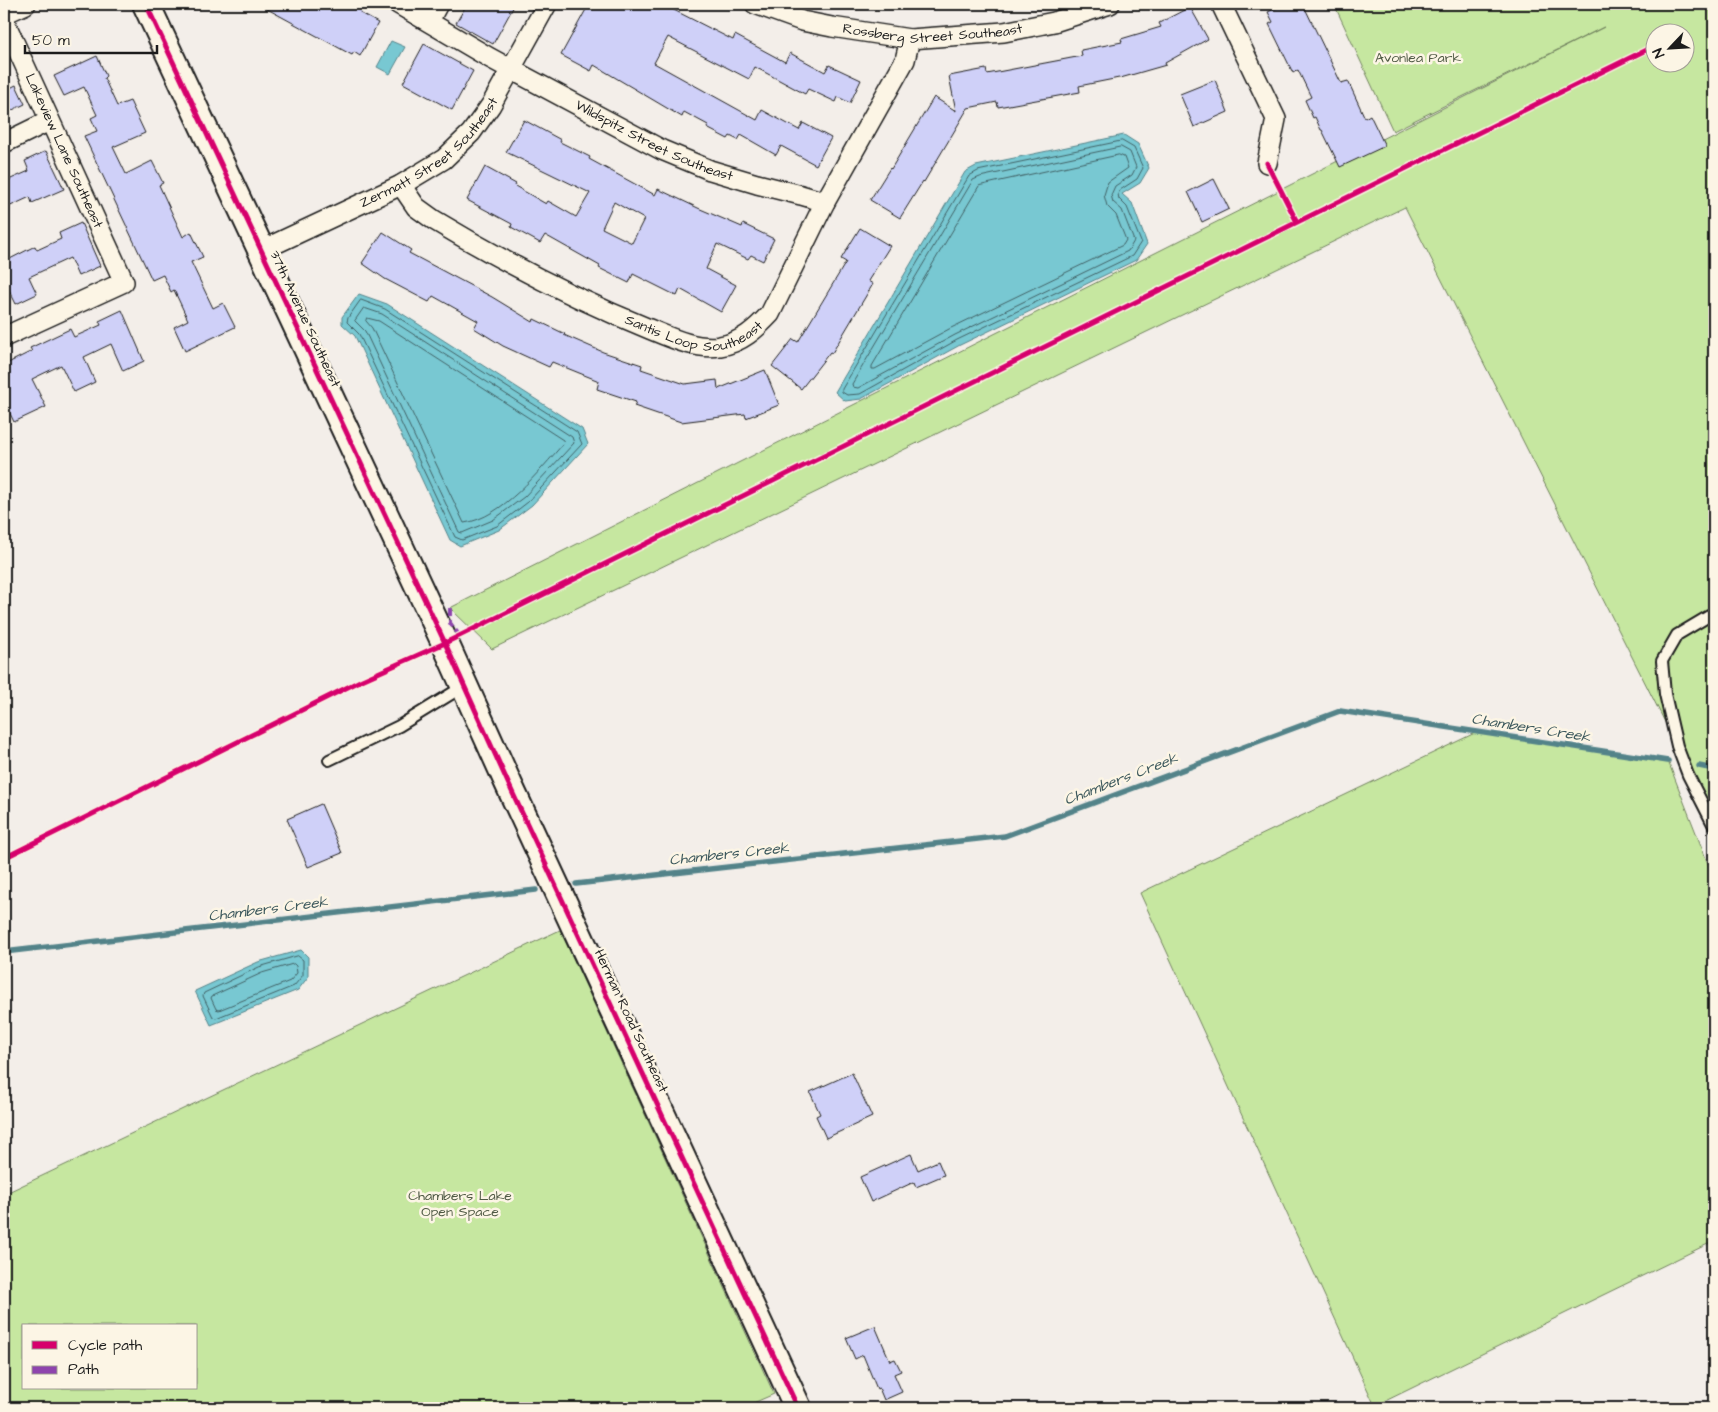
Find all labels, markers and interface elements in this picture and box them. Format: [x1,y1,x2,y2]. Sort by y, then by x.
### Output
street label: Rossberg Street Southeast [841,18,1025,49]
scale bar [25,22,158,54]
north arrow [1646,22,1696,72]
text: 50 m [32,30,70,51]
text: N [1648,45,1670,61]
park label: Avonlea Park [1375,48,1461,68]
street label: Lakeview Lane Southeast [20,70,108,232]
street label: Zermatt Street Southeast [356,94,503,213]
street label: Wildspitz Street Southeast [572,95,736,186]
street label: 37th Avenue Southeast [264,247,346,391]
street label: Santis Loop Southeast [618,308,764,328]
text: Santis Loop Southeast [622,310,768,357]
water label: Chambers Creek [1470,708,1593,748]
water label: Chambers Creek [1061,747,1182,810]
water label: Chambers Creek [668,837,791,871]
water label: Chambers Creek [207,891,330,927]
street label: Herman Road Southeast [589,946,673,1096]
park label: Chambers Lake Open Space [408,1186,512,1222]
legend [22,1324,198,1390]
text: Cycle path [68,1335,143,1357]
text: Path [68,1359,99,1380]

